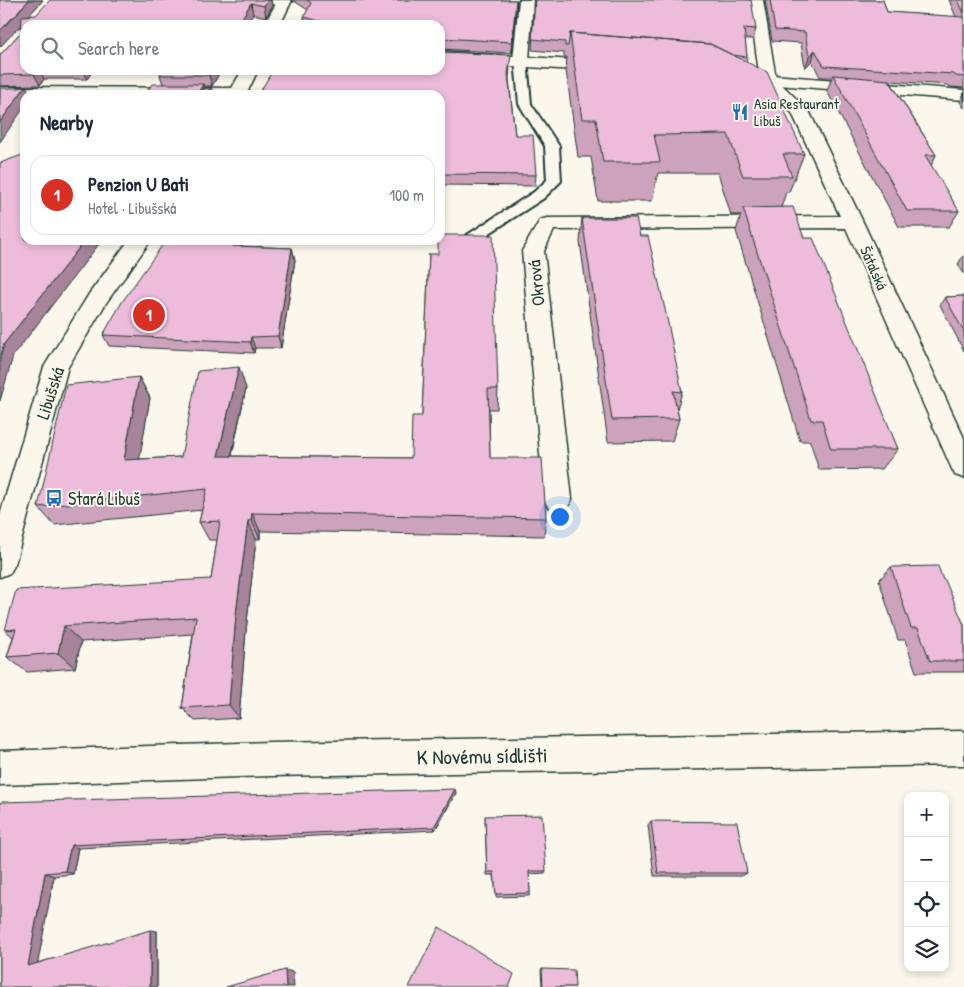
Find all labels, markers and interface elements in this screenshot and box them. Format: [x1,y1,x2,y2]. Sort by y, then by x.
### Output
search box [20,20,445,75]
icon: search [38,34,66,62]
text: Search here [78,35,159,61]
place label: Asia Restaurant Libuš [754,93,840,131]
restaurant icon: Asia Restaurant Libuš [730,102,750,122]
text: Nearby [40,108,93,137]
text: Penzion U Bati [88,171,189,197]
text: 1 [54,184,60,206]
text: 100 m [389,184,424,206]
text: Hotel · Libušská [88,197,176,219]
street label: Šátalská [855,243,893,293]
street label: Okrová [521,259,551,307]
pin: 1 [133,296,165,334]
street label: Libušská [30,364,70,422]
place label: Stará Libuš [68,486,140,511]
bus stop icon: Stará Libuš [44,488,64,508]
your location [547,504,573,530]
street label: K Novému sídlišti [416,740,548,772]
map controls [904,792,949,972]
button: + [904,792,949,837]
button: − [904,837,949,882]
button: locate [904,882,949,927]
button: layers [904,927,949,972]

